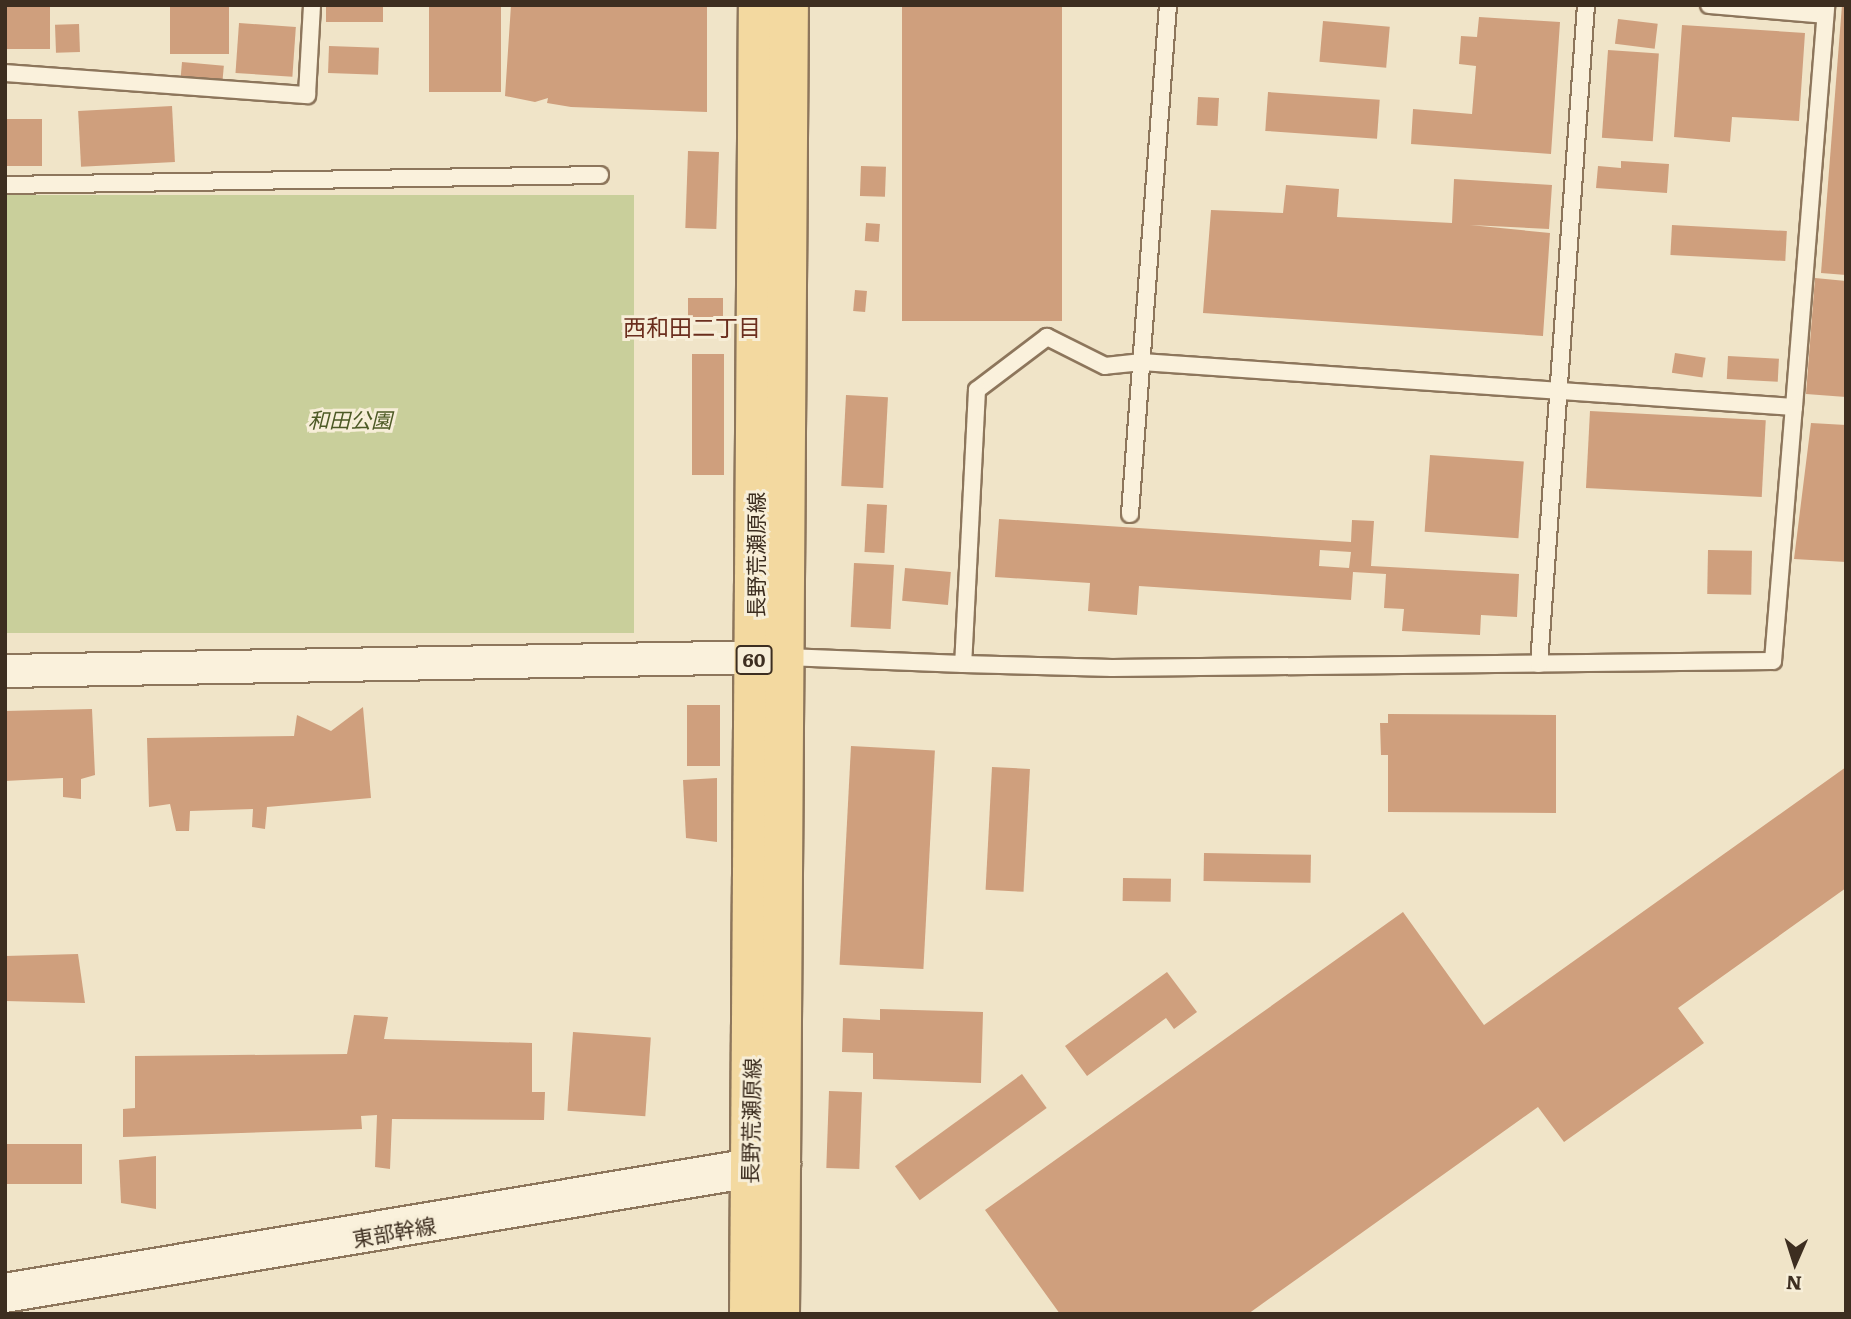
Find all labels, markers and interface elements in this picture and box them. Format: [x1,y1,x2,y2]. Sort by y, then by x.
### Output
district label: 西和田二丁目 [623,312,761,340]
park label: 和田公園 [308,406,392,432]
street label: 長野荒瀬原線 [742,492,768,618]
road number: 60 [735,645,773,676]
street label: 長野荒瀬原線 [736,1058,764,1184]
street label: 東部幹線 [350,1211,438,1251]
north arrow [1760,1228,1830,1298]
text: N [1785,1270,1803,1298]

